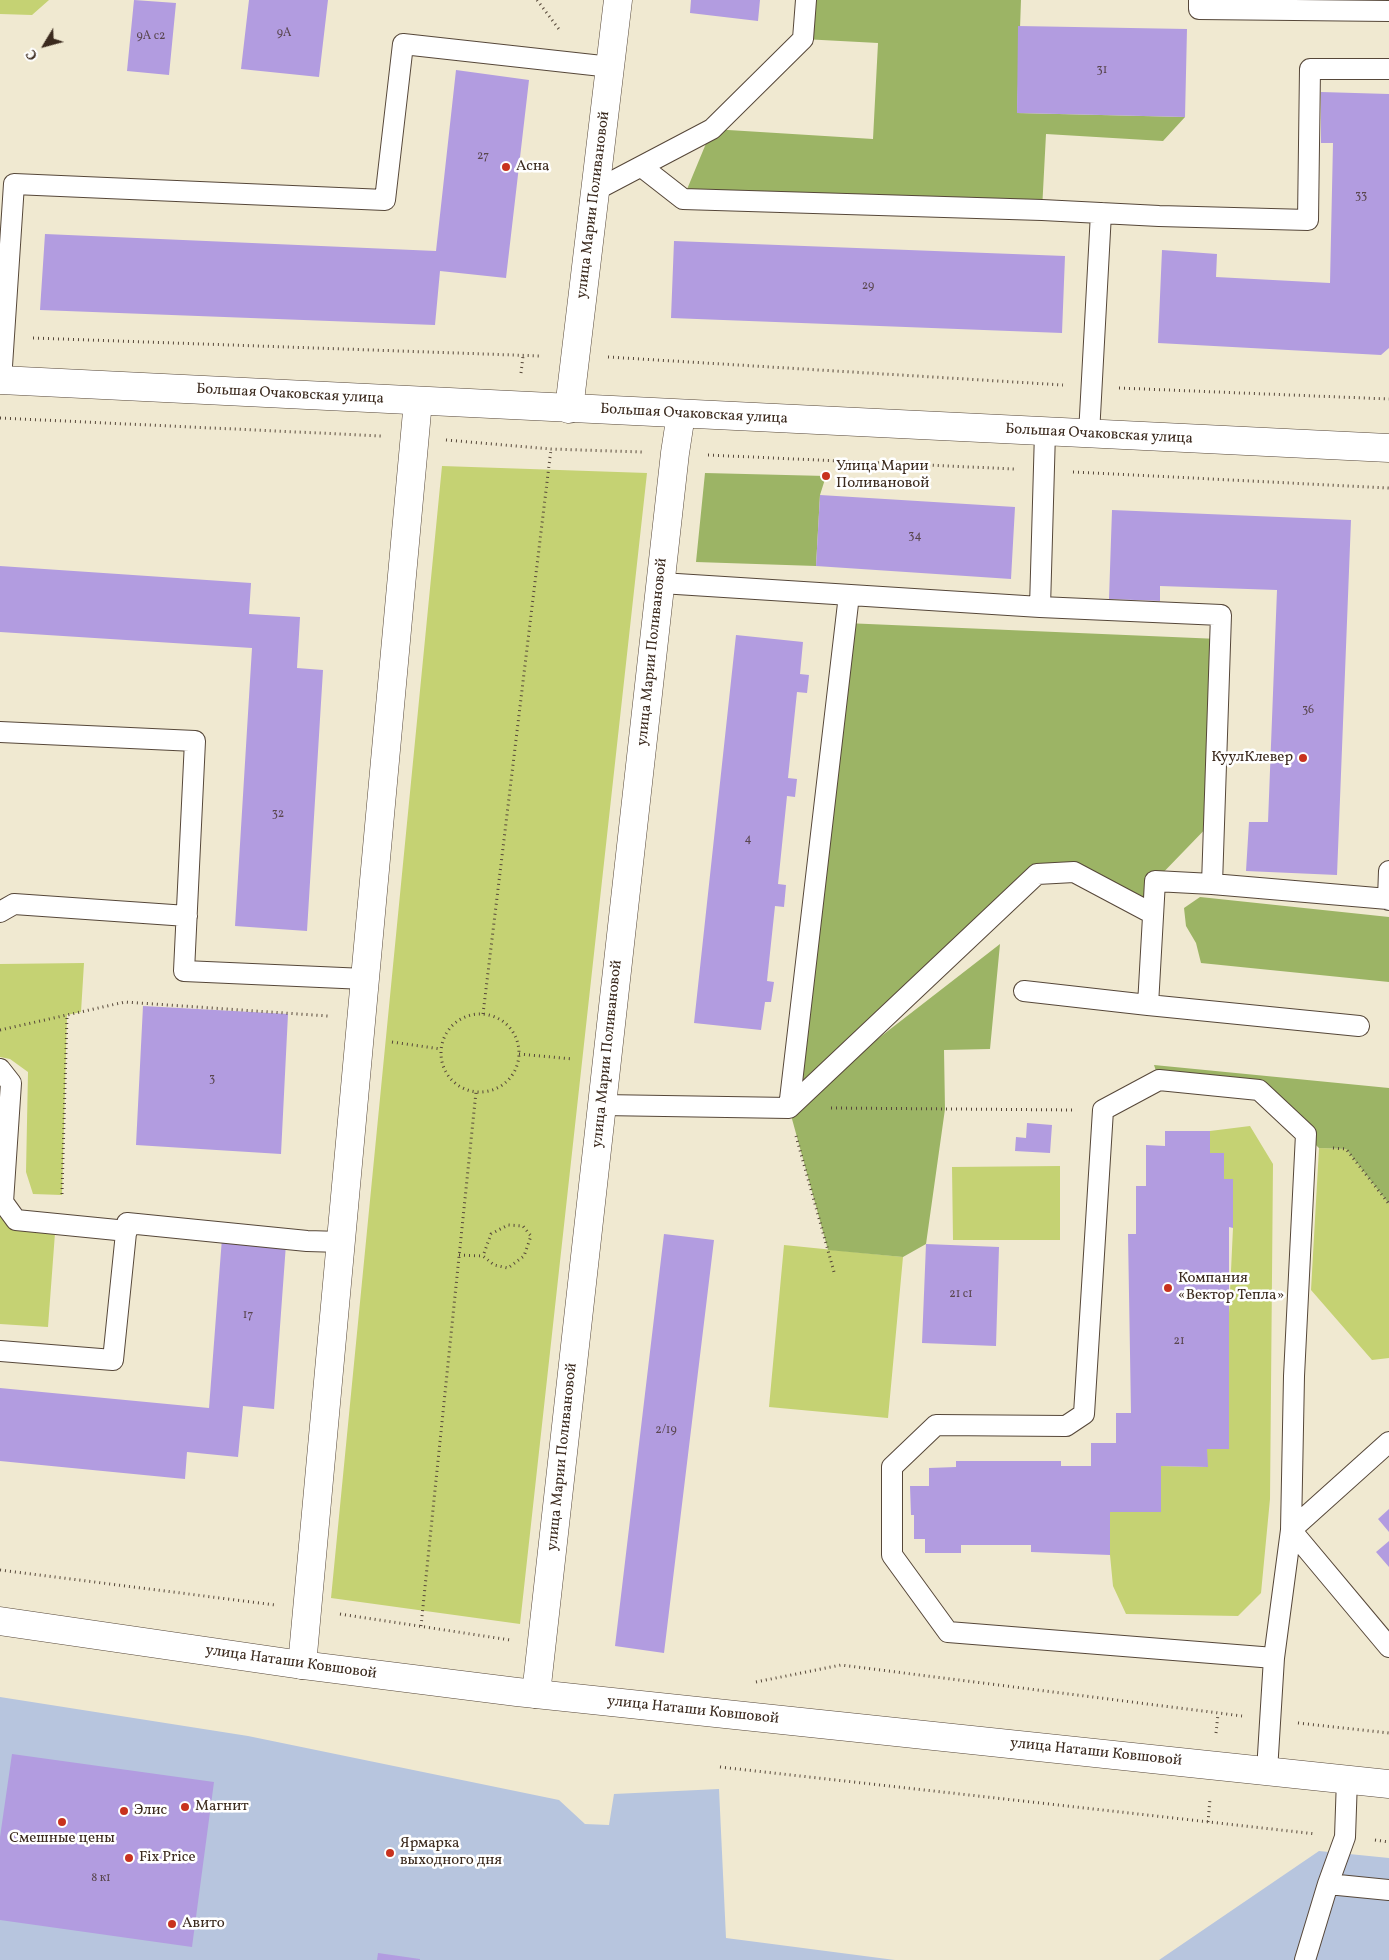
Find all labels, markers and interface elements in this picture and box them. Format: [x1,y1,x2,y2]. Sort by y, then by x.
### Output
north arrow [20,20,70,70]
house number: 9А [277,27,291,41]
house number: 9А с2 [137,30,165,44]
text: С [22,45,43,64]
house number: 31 [1097,64,1107,78]
street label: улица Марии Поливановой [574,110,614,300]
house number: 27 [477,150,489,164]
place label: Асна [516,158,550,176]
marker: Асна [500,161,512,173]
house number: 33 [1355,190,1367,204]
house number: 29 [862,280,874,294]
street label: Большая Очаковская улица [196,381,384,409]
street label: Большая Очаковская улица [600,401,788,429]
street label: Большая Очаковская улица [1005,421,1193,449]
place label: Улица Марии Поливановой [836,458,929,493]
marker: Улица Марии Поливановой [820,470,832,482]
house number: 34 [908,530,922,544]
street label: улица Марии Поливановой [634,557,672,747]
house number: 36 [1302,704,1314,718]
place label: КуулКлевер [1211,749,1293,767]
marker: КуулКлевер [1297,752,1309,764]
house number: 32 [272,808,284,822]
house number: 4 [744,833,752,847]
street label: улица Марии Поливановой [589,959,627,1149]
house number: 3 [209,1073,215,1087]
place label: Компания «Вектор Тепла» [1178,1270,1284,1305]
marker: Компания «Вектор Тепла» [1162,1282,1174,1294]
house number: 21 с1 [949,1288,973,1302]
house number: 17 [243,1309,253,1323]
house number: 21 [1173,1335,1185,1349]
street label: улица Марии Поливановой [544,1362,582,1552]
house number: 2/19 [655,1424,677,1438]
street label: улица Наташи Ковшовой [204,1642,378,1684]
street label: улица Наташи Ковшовой [606,1693,780,1729]
street label: улица Наташи Ковшовой [1009,1735,1183,1771]
place label: Магнит [195,1798,249,1816]
marker: Магнит [179,1801,191,1813]
place label: Элис [134,1802,167,1820]
marker: Элис [118,1805,130,1817]
marker: Смешные цены [56,1816,68,1828]
place label: Смешные цены [9,1830,115,1848]
place label: Ярмарка выходного дня [400,1835,502,1870]
marker: Ярмарка выходного дня [384,1847,396,1859]
place label: Fix Price [139,1849,196,1867]
marker: Fix Price [123,1852,135,1864]
house number: 8 к1 [91,1872,111,1886]
place label: Авито [182,1915,225,1933]
marker: Авито [166,1918,178,1930]

